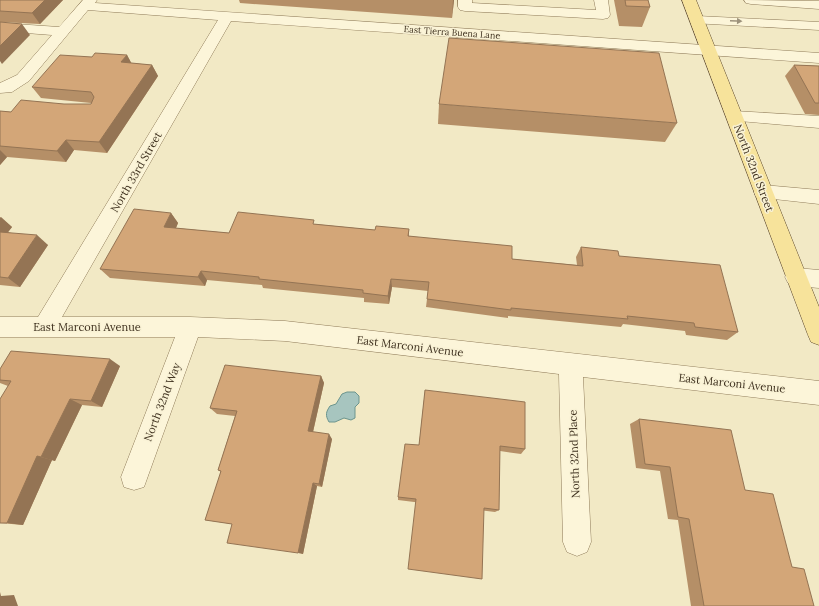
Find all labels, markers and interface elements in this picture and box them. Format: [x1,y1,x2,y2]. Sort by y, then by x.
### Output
one-way arrow [730,18,743,24]
street label: East Tierra Buena Lane [403,23,501,41]
street label: North 32nd Street [731,122,777,214]
street label: North 33rd Street [107,129,165,215]
street label: East Marconi Avenue [33,320,141,334]
street label: East Marconi Avenue [356,333,464,359]
street label: North 32nd Way [141,360,184,443]
street label: East Marconi Avenue [678,370,786,396]
street label: North 32nd Place [565,410,583,498]

